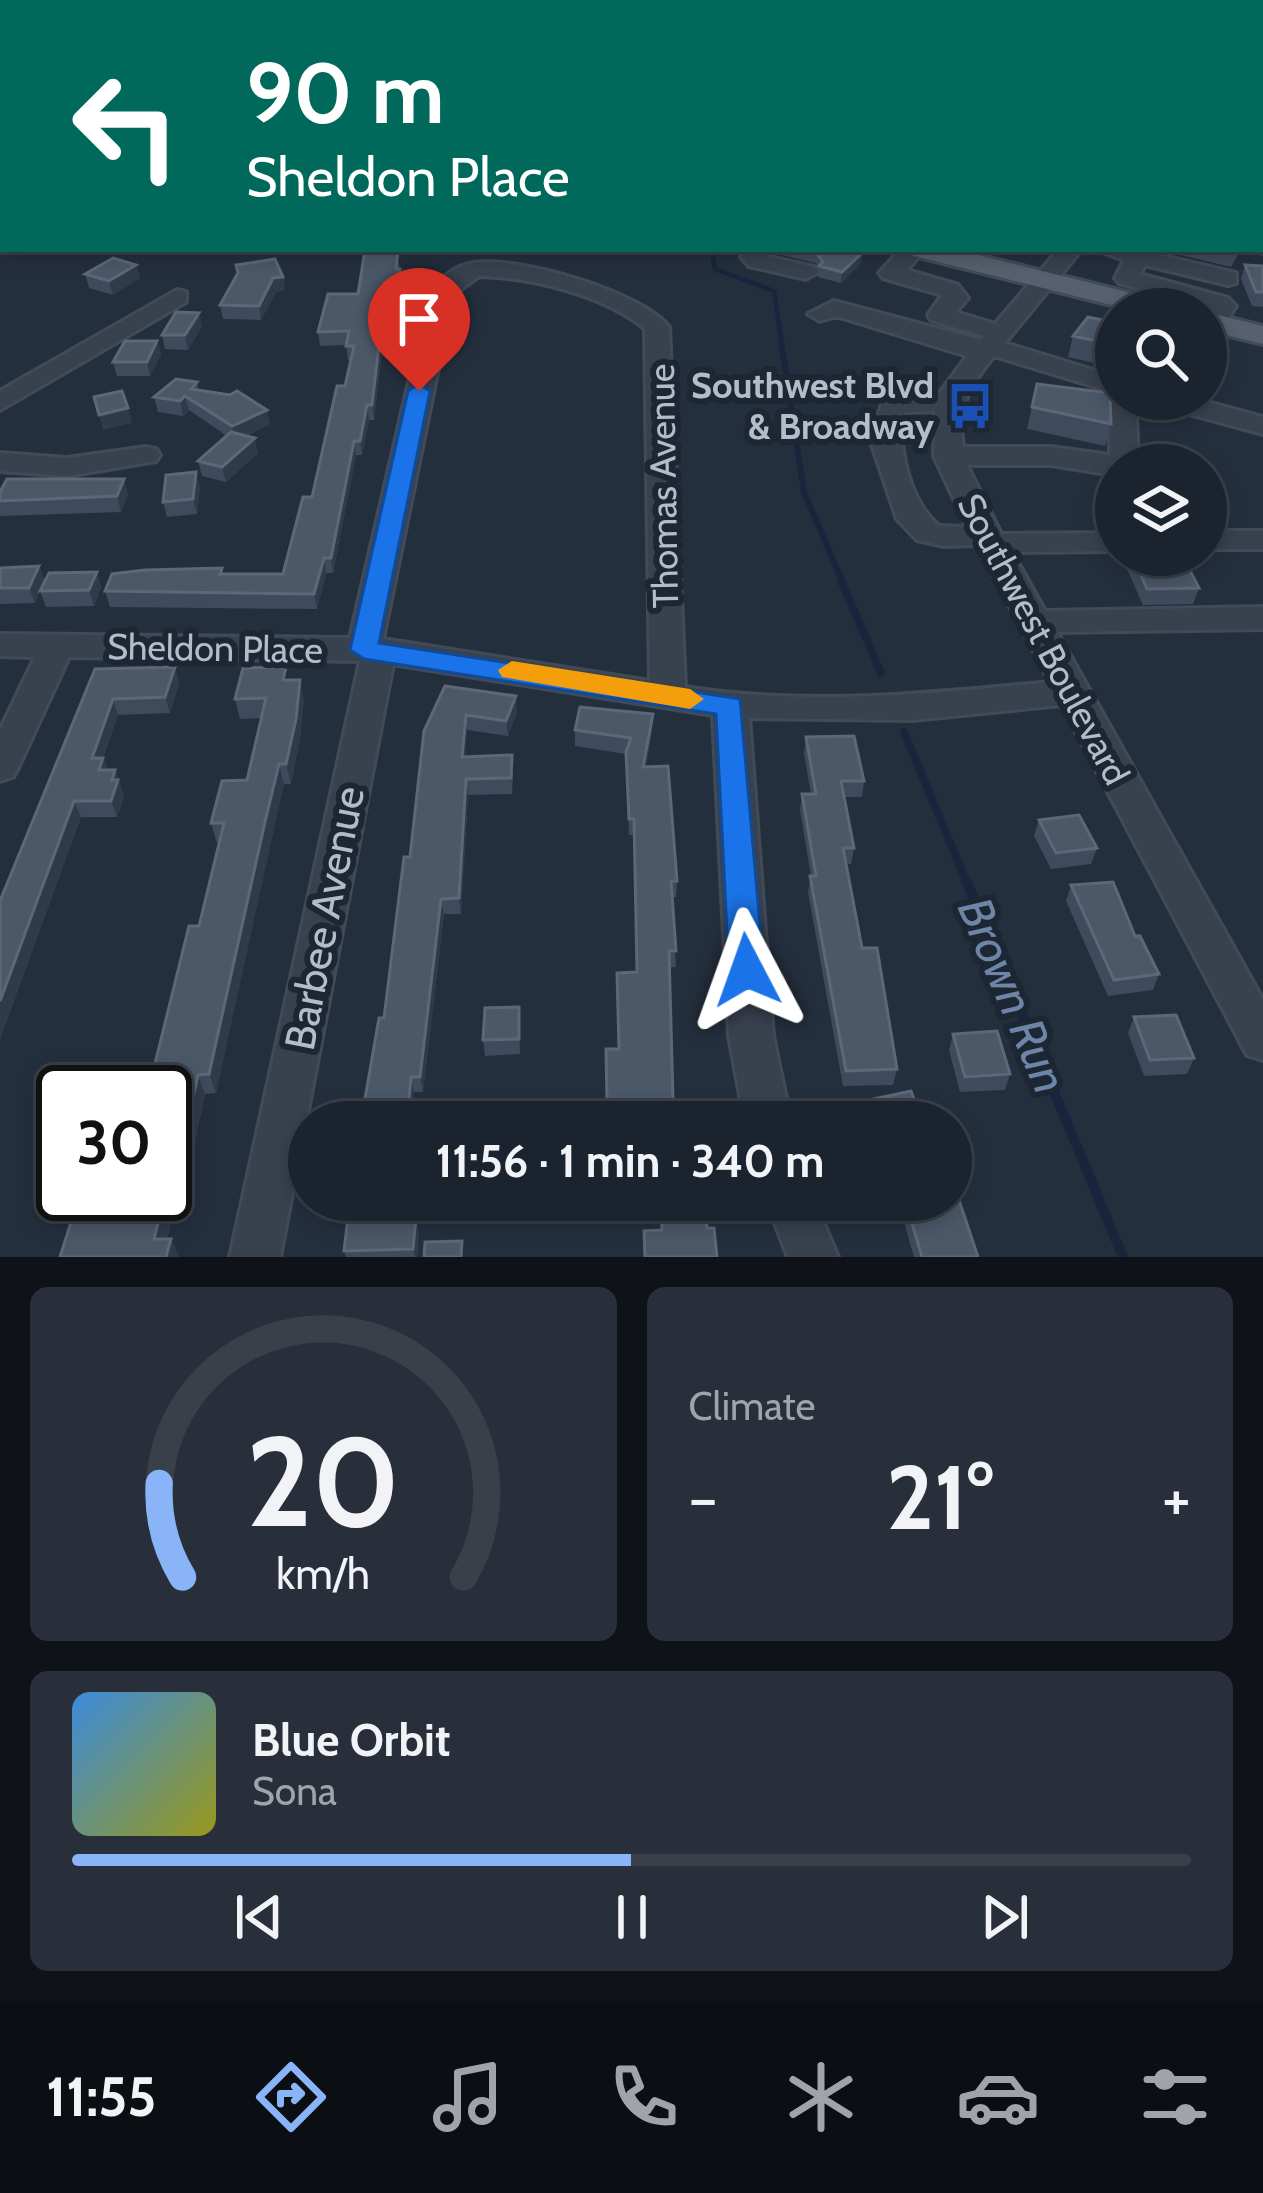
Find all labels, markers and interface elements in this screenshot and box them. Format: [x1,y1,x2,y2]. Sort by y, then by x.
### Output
text: 90 m [246,42,444,144]
icon: left [48,48,204,204]
text: Sheldon Place [246,144,570,210]
pin [368,268,470,391]
icon: arrive [386,286,452,352]
map controls [1095,288,1227,576]
button: search [1095,288,1227,420]
street label: Thomas Avenue [639,363,687,609]
place label: Southwest Blvd & Broadway [691,363,935,448]
bus stop icon: Southwest Blvd & Broadway [945,381,995,431]
button: layers [1095,444,1227,576]
street label: Southwest Boulevard [949,486,1139,792]
street label: Sheldon Place [107,624,323,672]
street label: Barbee Avenue [273,782,375,1054]
water label: Brown Run [946,888,1080,1102]
position arrow [684,907,810,1033]
speed limit sign: 30 [36,1065,192,1221]
text: 11:56 · 1 min · 340 m [436,1134,824,1188]
text: Climate [689,1382,815,1430]
text: 20 [246,1406,400,1557]
text: 21° [886,1442,993,1552]
text: − [689,1457,718,1538]
text: + [1162,1457,1191,1538]
text: km/h [276,1548,370,1600]
text: Blue Orbit [252,1713,450,1767]
text: Sona [252,1767,337,1815]
icon: previous [226,1884,292,1950]
icon: pause [599,1884,665,1950]
icon: next [972,1884,1038,1950]
icon: directions [249,2055,333,2139]
icon: music [426,2055,510,2139]
icon: phone [602,2055,686,2139]
icon: climate [779,2055,863,2139]
icon: car [956,2055,1040,2139]
icon: filters [1133,2055,1217,2139]
text: 11:55 [46,2064,156,2130]

